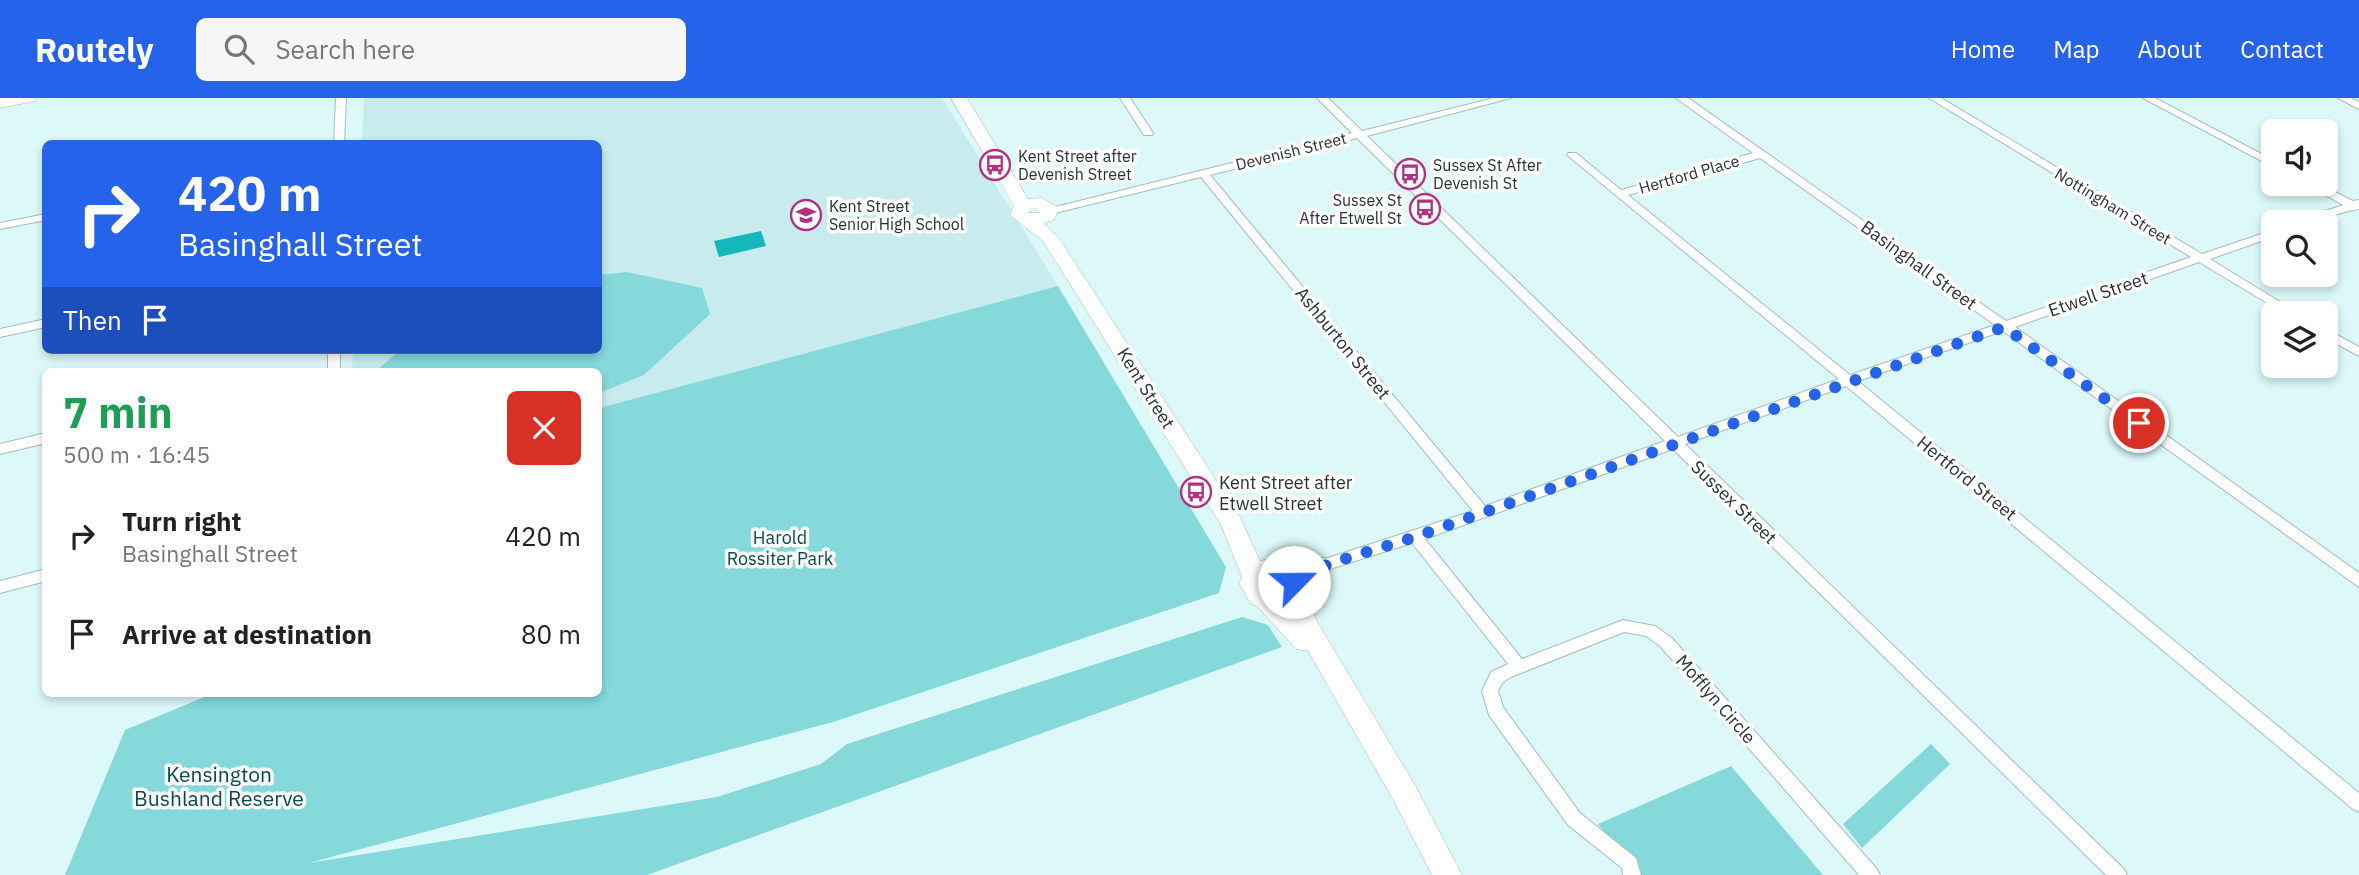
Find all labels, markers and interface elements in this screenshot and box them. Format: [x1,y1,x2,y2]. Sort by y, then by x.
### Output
search box [196,18,686,81]
text: Routely [35,28,154,71]
icon: search [220,30,258,68]
text: Search here [276,32,415,66]
text: Home [1951,33,2015,65]
text: Map [2053,33,2099,65]
text: About [2137,33,2202,65]
text: Contact [2240,33,2324,65]
map controls [2261,119,2338,378]
button: sound [2261,119,2338,196]
street label: Devenish Street [1233,128,1349,174]
place label: Kent Street after Devenish Street [1018,146,1137,184]
bus stop icon: Kent Street after Devenish Street [978,148,1012,182]
street label: Hertford Place [1636,150,1742,198]
place label: Sussex St After Devenish St [1433,155,1542,193]
bus stop icon: Sussex St After Devenish St [1393,157,1427,191]
text: 420 m [178,161,322,224]
street label: Nottingham Street [2051,163,2175,249]
icon: right [63,168,154,259]
place label: Sussex St After Etwell St [1299,190,1402,228]
bus stop icon: Sussex St After Etwell St [1408,192,1442,226]
place label: Kent Street Senior High School [829,196,964,234]
school or university icon: Kent Street Senior High School [789,198,823,232]
button: search [2261,210,2338,287]
street label: Basinghall Street [1857,215,1981,315]
text: Basinghall Street [178,223,422,265]
street label: Etwell Street [2045,266,2151,322]
street label: Ashburton Street [1291,282,1395,404]
icon: arrive [136,301,174,339]
button: layers [2261,301,2338,378]
text: Then [63,303,122,337]
street label: Kent Street [1112,343,1180,433]
text: 7 min [63,385,173,440]
button: close [507,391,581,465]
pin [2109,393,2169,453]
icon: arrive [2120,404,2158,442]
street label: Hertford Street [1912,431,2022,525]
text: 500 m · 16:45 [63,439,210,469]
street label: Sussex Street [1686,455,1782,549]
place label: Kent Street after Etwell Street [1219,471,1353,515]
bus stop icon: Kent Street after Etwell Street [1179,475,1213,509]
text: Turn right [122,504,241,538]
icon: right [63,517,101,555]
text: 420 m [505,519,581,553]
park label: Harold Rossiter Park [727,526,834,570]
text: Basinghall Street [122,538,298,568]
position arrow [1257,545,1331,619]
icon: arrive [63,615,101,653]
text: Arrive at destination [122,617,372,651]
text: 80 m [521,617,581,651]
street label: Mofflyn Circle [1671,650,1761,748]
park label: Kensington Bushland Reserve [134,760,304,812]

